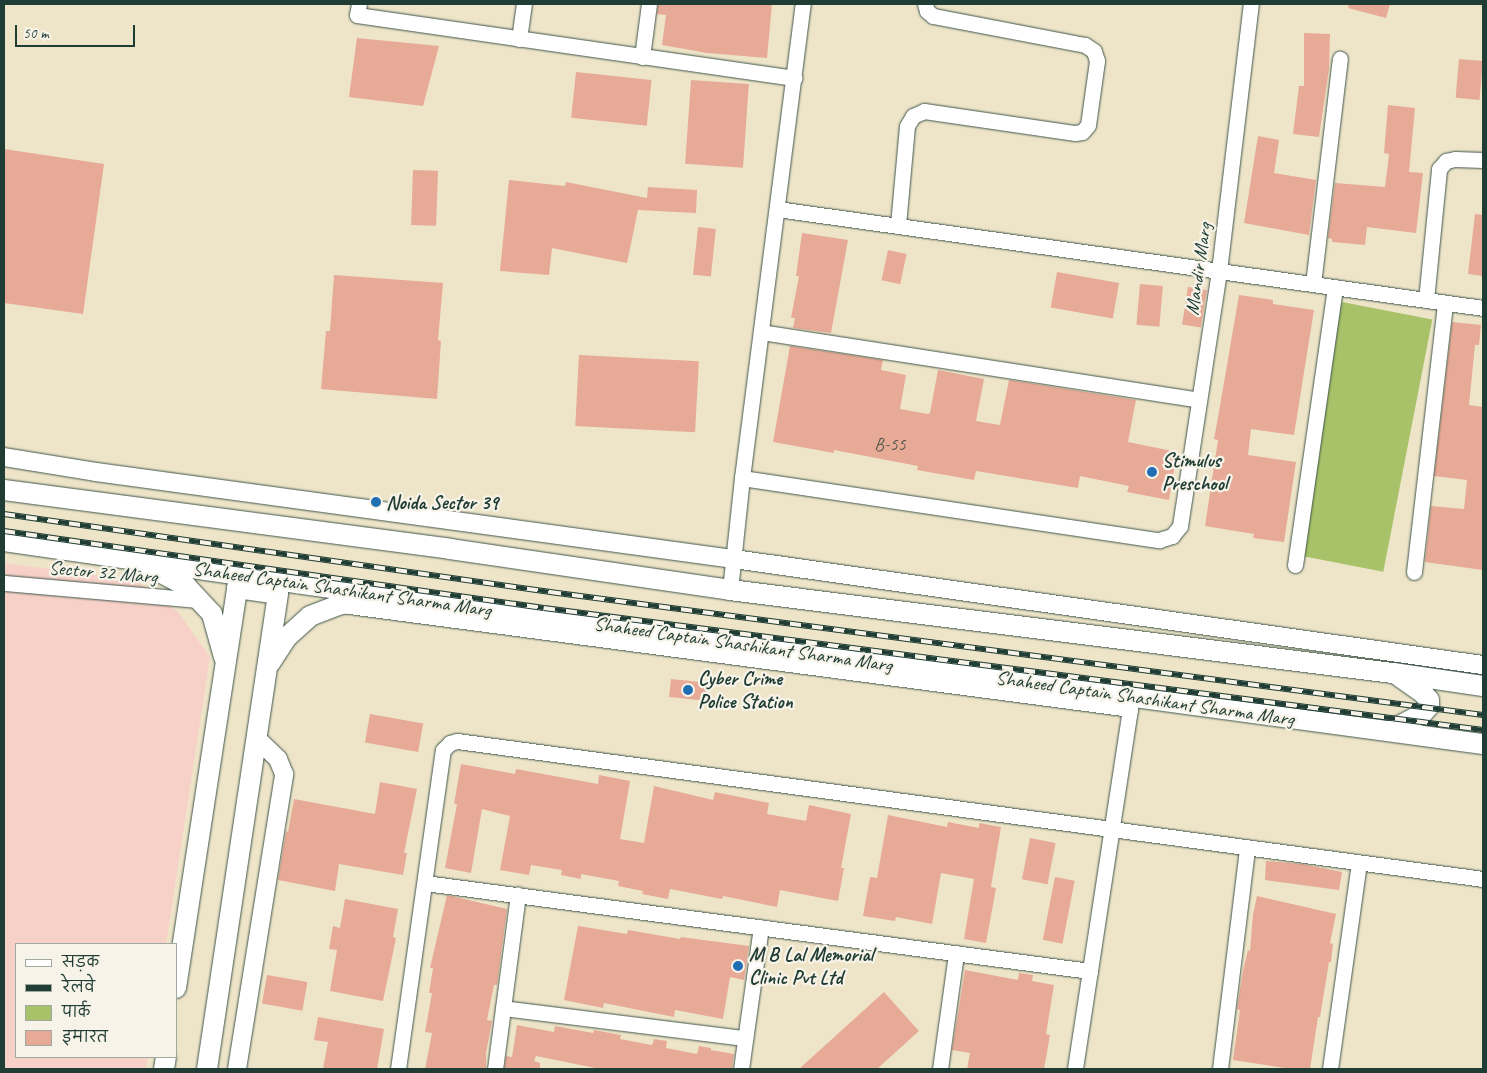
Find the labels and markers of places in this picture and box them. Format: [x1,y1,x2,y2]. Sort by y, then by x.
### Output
place label: Stimulus Preschool [1162,449,1227,496]
marker: Stimulus Preschool [1146,466,1158,478]
place label: Noida Sector 39 [386,490,498,514]
marker: Noida Sector 39 [370,496,382,508]
place label: Cyber Crime Police Station [698,666,793,713]
marker: Cyber Crime Police Station [682,684,694,696]
place label: M B Lal Memorial Clinic Pvt Ltd [749,942,873,989]
marker: M B Lal Memorial Clinic Pvt Ltd [731,959,745,973]

